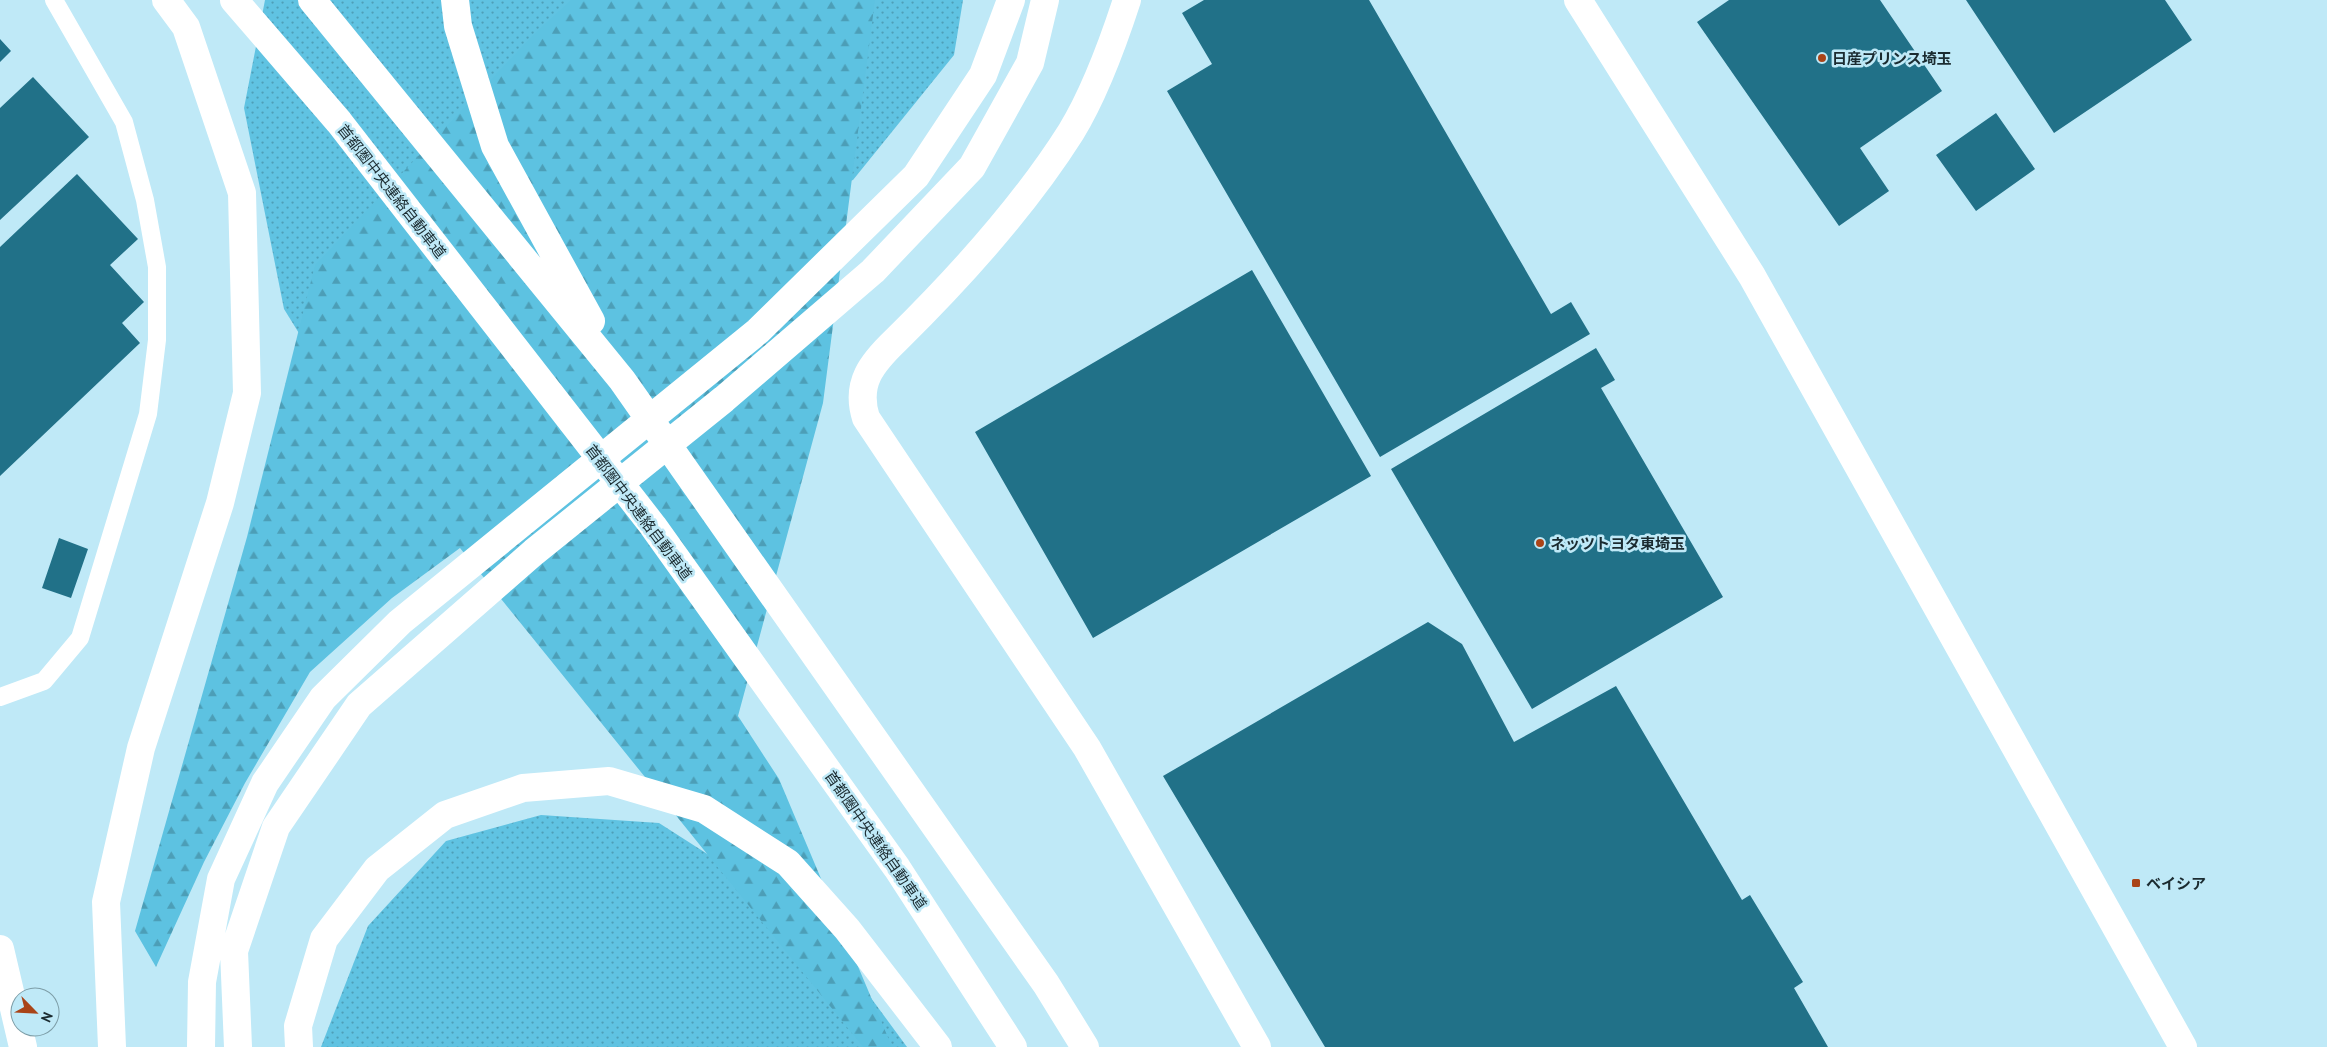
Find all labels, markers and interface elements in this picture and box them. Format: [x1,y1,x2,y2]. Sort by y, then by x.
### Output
place label: 日産プリンス埼玉 [1832,49,1952,68]
marker: 日産プリンス埼玉 [1816,52,1828,64]
street label: 首都圏中央連絡自動車道 [334,120,450,262]
street label: 首都圏中央連絡自動車道 [582,440,696,584]
place label: ネッツトヨタ東埼玉 [1550,534,1685,553]
marker: ネッツトヨタ東埼玉 [1534,537,1546,549]
street label: 首都圏中央連絡自動車道 [821,767,931,913]
place label: ベイシア [2146,874,2206,893]
marker: ベイシア [2130,877,2142,889]
north arrow [10,987,60,1037]
text: N [37,1009,57,1025]

